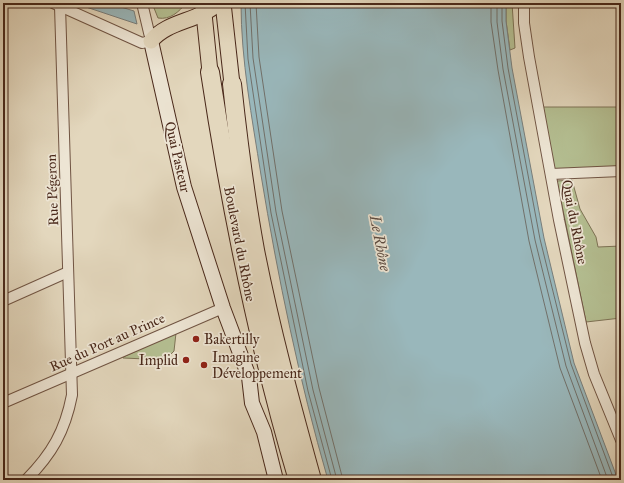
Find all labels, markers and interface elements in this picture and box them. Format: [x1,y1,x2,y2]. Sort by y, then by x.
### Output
street label: Quai Pasteur [161,120,194,195]
street label: Rue Pégeron [43,153,62,226]
street label: Quai du Rhône [558,178,591,266]
street label: Boulevard du Rhône [220,185,259,303]
water label: Le Rhône [366,213,394,273]
street label: Rue du Port au Prince [47,309,168,375]
place label: Bakertilly [204,331,260,348]
marker: Bakertilly [191,334,201,344]
place label: Imagine Développement [212,349,302,382]
place label: Implid [139,352,178,369]
marker: Implid [181,355,191,365]
marker: Imagine Développement [199,360,209,370]

